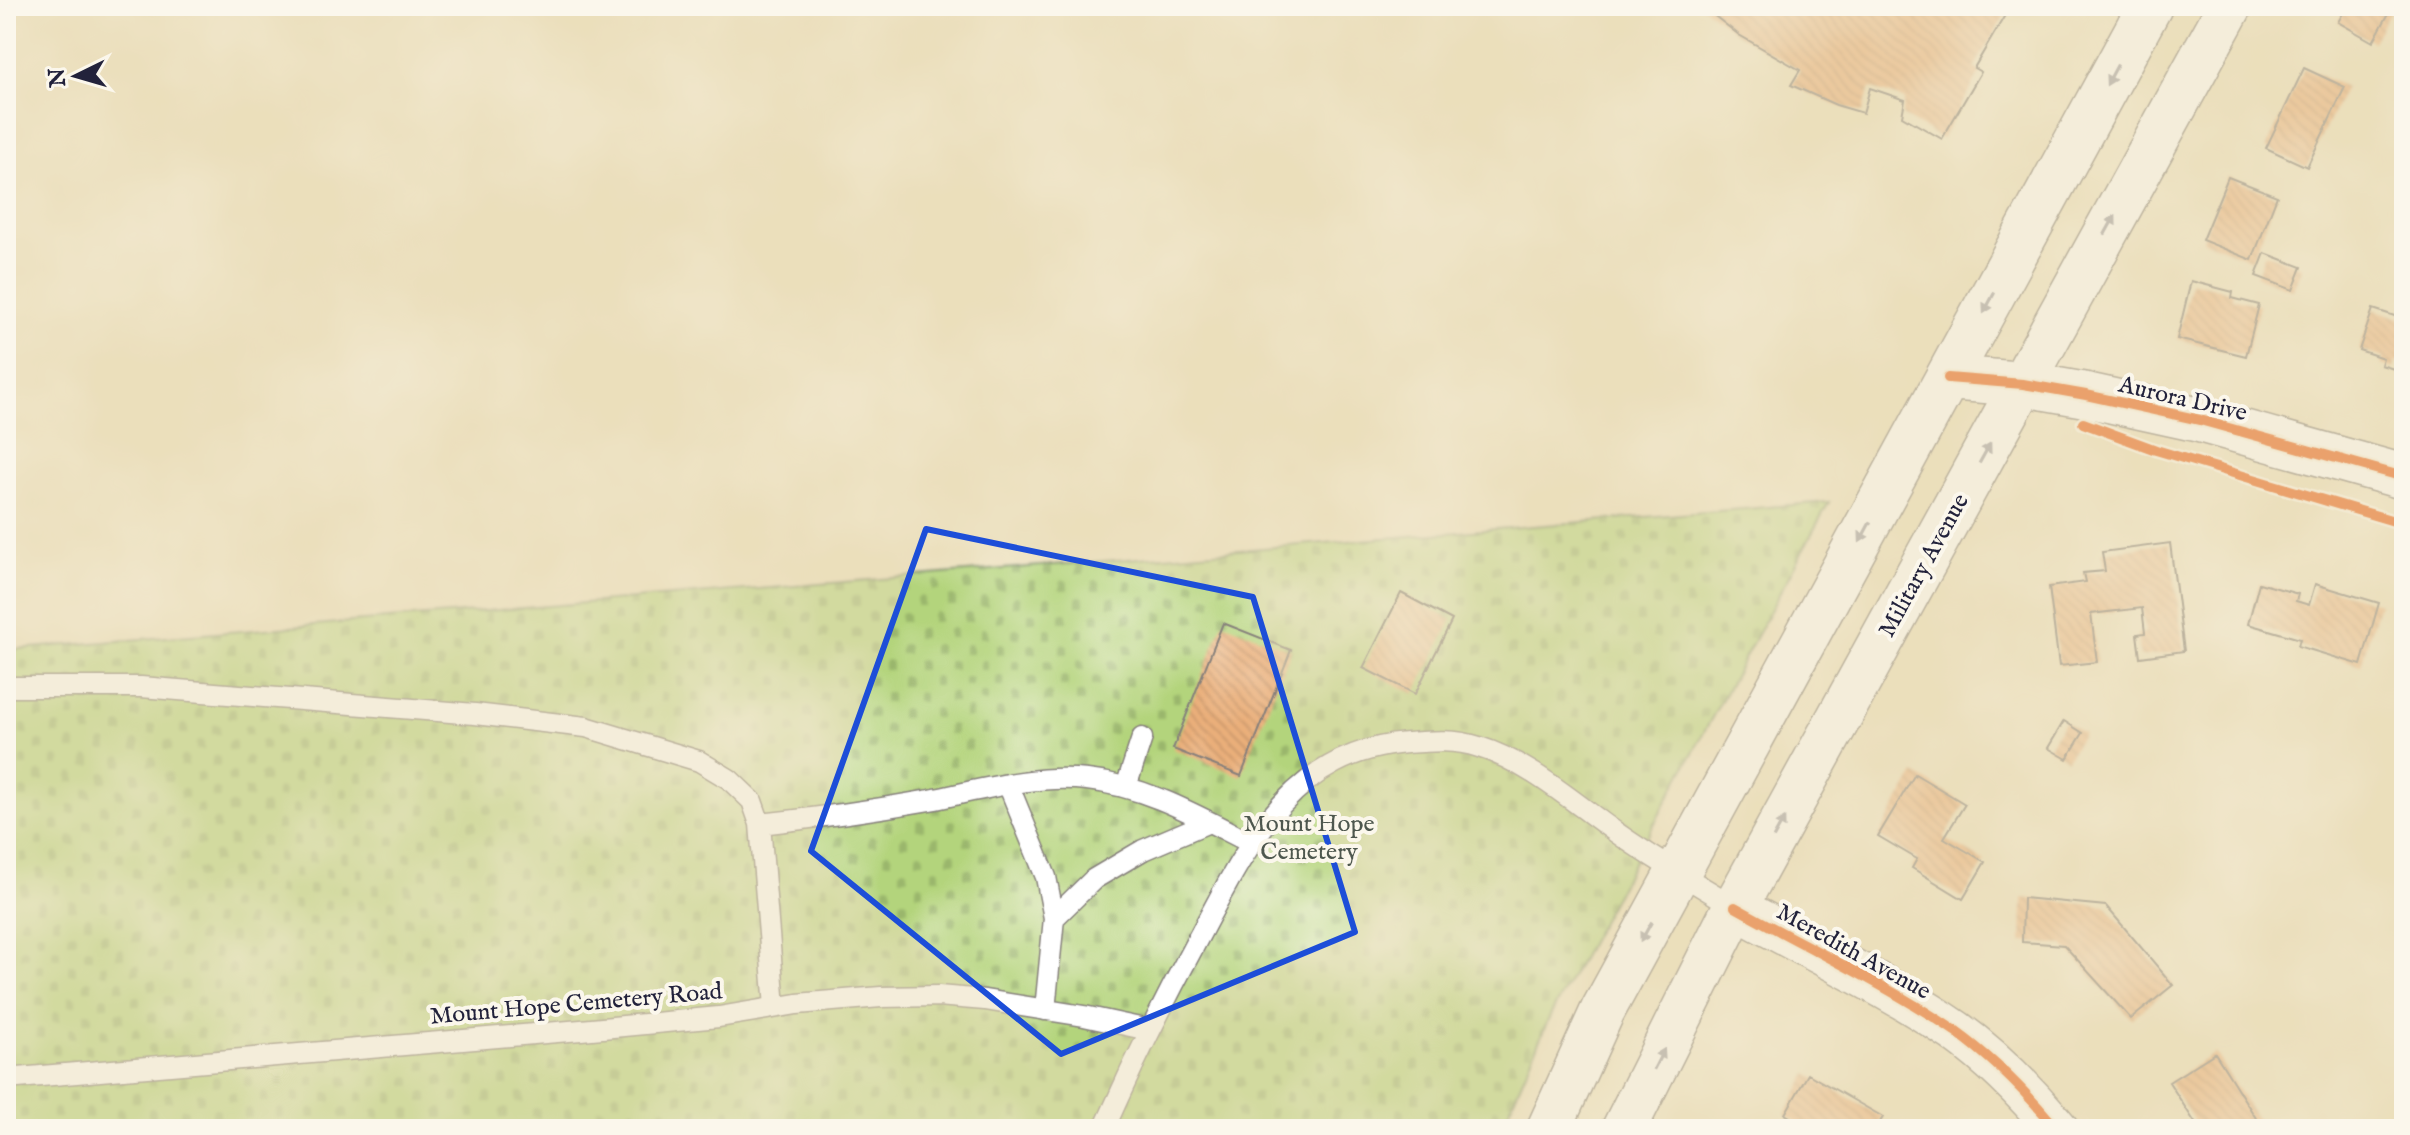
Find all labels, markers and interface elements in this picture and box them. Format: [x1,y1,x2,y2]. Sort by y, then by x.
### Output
north arrow [36,36,116,116]
one-way arrow [2106,63,2119,86]
text: N [43,67,73,89]
one-way arrow [2103,214,2116,237]
one-way arrow [1982,292,1995,315]
street label: Aurora Drive [2115,369,2250,429]
one-way arrow [1978,442,1992,465]
street label: Military Avenue [1872,488,1977,643]
one-way arrow [1859,521,1873,543]
park label: Mount Hope Cemetery [1244,809,1374,868]
one-way arrow [1772,817,1786,840]
street label: Meredith Avenue [1771,897,1936,1008]
one-way arrow [1639,921,1653,943]
street label: Mount Hope Cemetery Road [429,976,724,1033]
one-way arrow [1653,1048,1666,1071]

